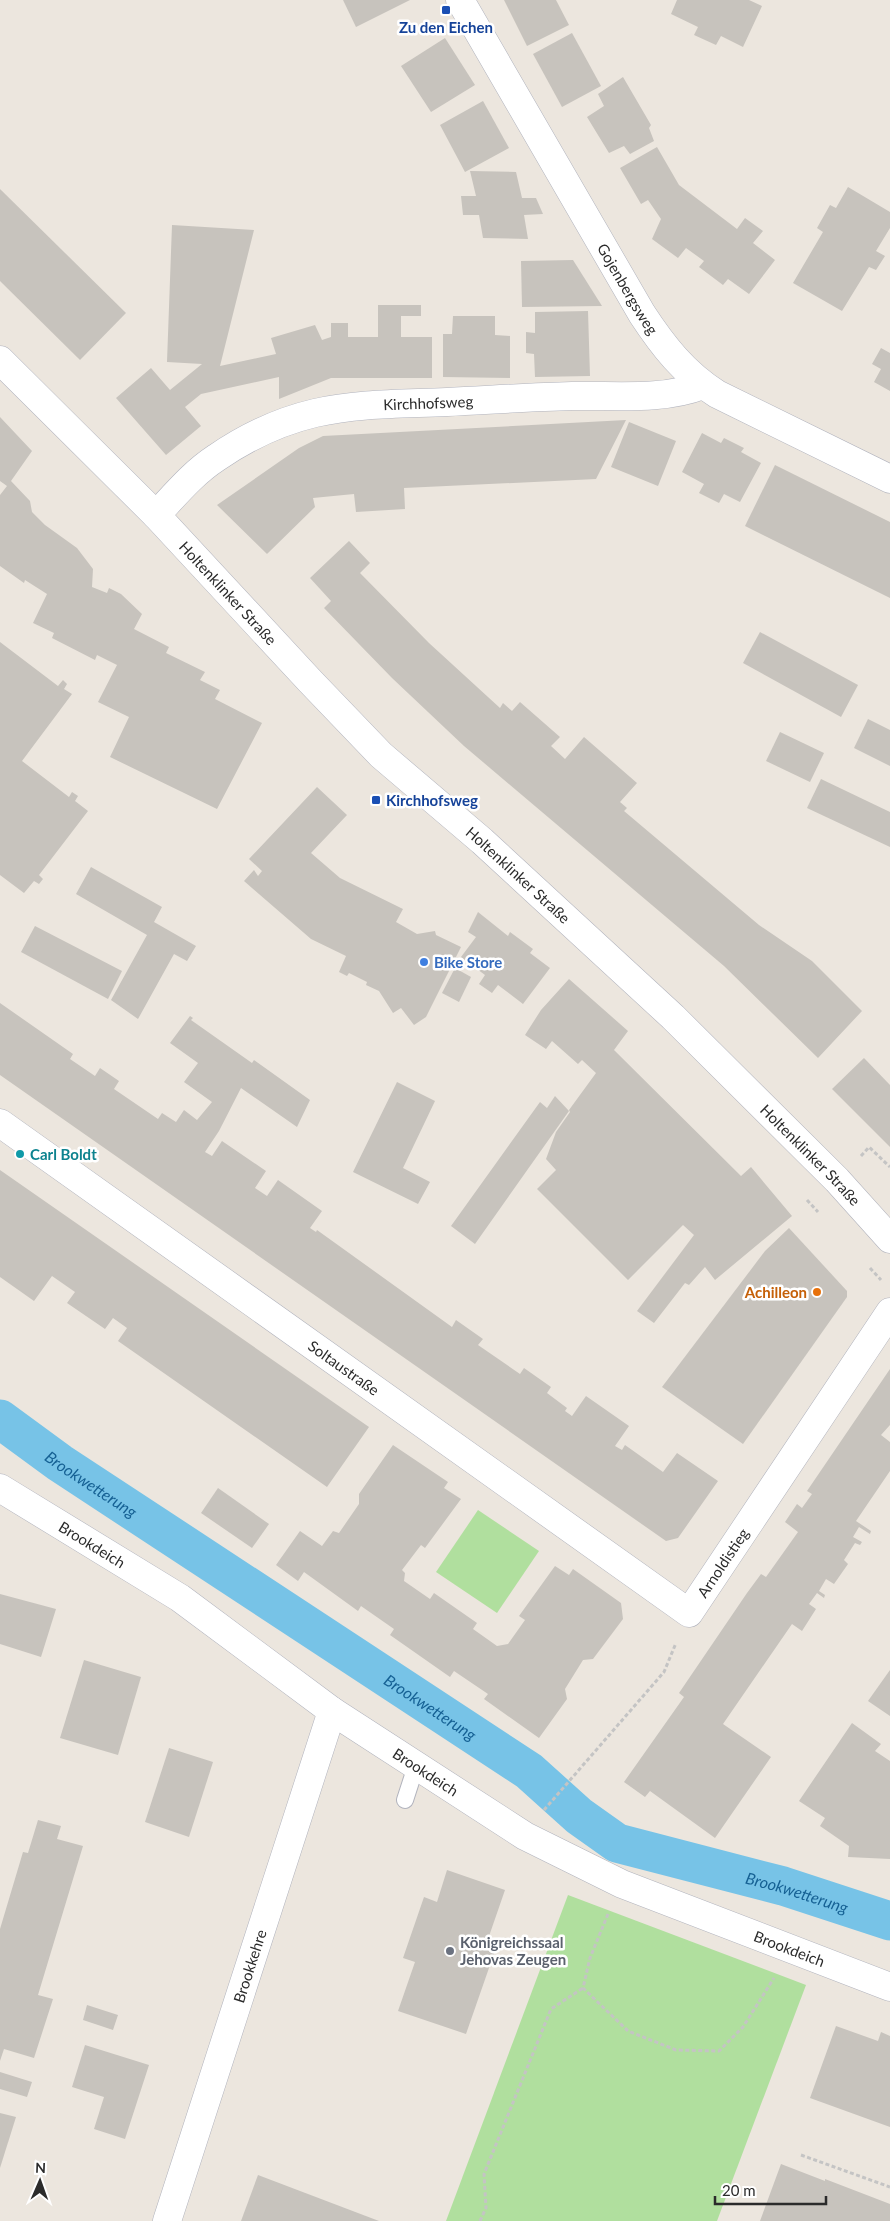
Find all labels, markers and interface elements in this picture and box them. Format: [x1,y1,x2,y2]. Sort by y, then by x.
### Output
marker: Zu den Eichen [440,4,452,16]
place label: Zu den Eichen [399,18,493,36]
street label: Gojenbergsweg [594,240,662,338]
street label: Kirchhofsweg [383,392,474,413]
street label: Holtenklinker Straße [176,537,281,648]
place label: Kirchhofsweg [386,791,478,809]
marker: Kirchhofsweg [370,794,382,806]
street label: Holtenklinker Straße [462,822,574,927]
place label: Bike Store [434,953,502,971]
marker: Bike Store [418,956,430,968]
street label: Holtenklinker Straße [757,1100,864,1209]
place label: Carl Boldt [30,1145,97,1163]
marker: Carl Boldt [14,1148,26,1160]
place label: Achilleon [744,1283,807,1301]
marker: Achilleon [811,1286,823,1298]
street label: Soltaustraße [305,1336,383,1399]
water label: Brookwetterung [42,1446,141,1521]
street label: Brookdeich [56,1517,129,1571]
street label: Arnoldistieg [693,1524,752,1601]
water label: Brookwetterung [381,1669,481,1744]
street label: Brookdeich [390,1744,462,1799]
water label: Brookwetterung [744,1867,851,1916]
street label: Brookkehre [229,1927,270,2005]
street label: Brookdeich [752,1927,828,1970]
place label: Königreichssaal Jehovas Zeugen [460,1933,566,1968]
marker: Königreichssaal Jehovas Zeugen [444,1945,456,1957]
north arrow [15,2156,65,2206]
text: N [35,2159,46,2176]
scale bar [715,2174,826,2206]
text: 20 m [722,2181,756,2199]

